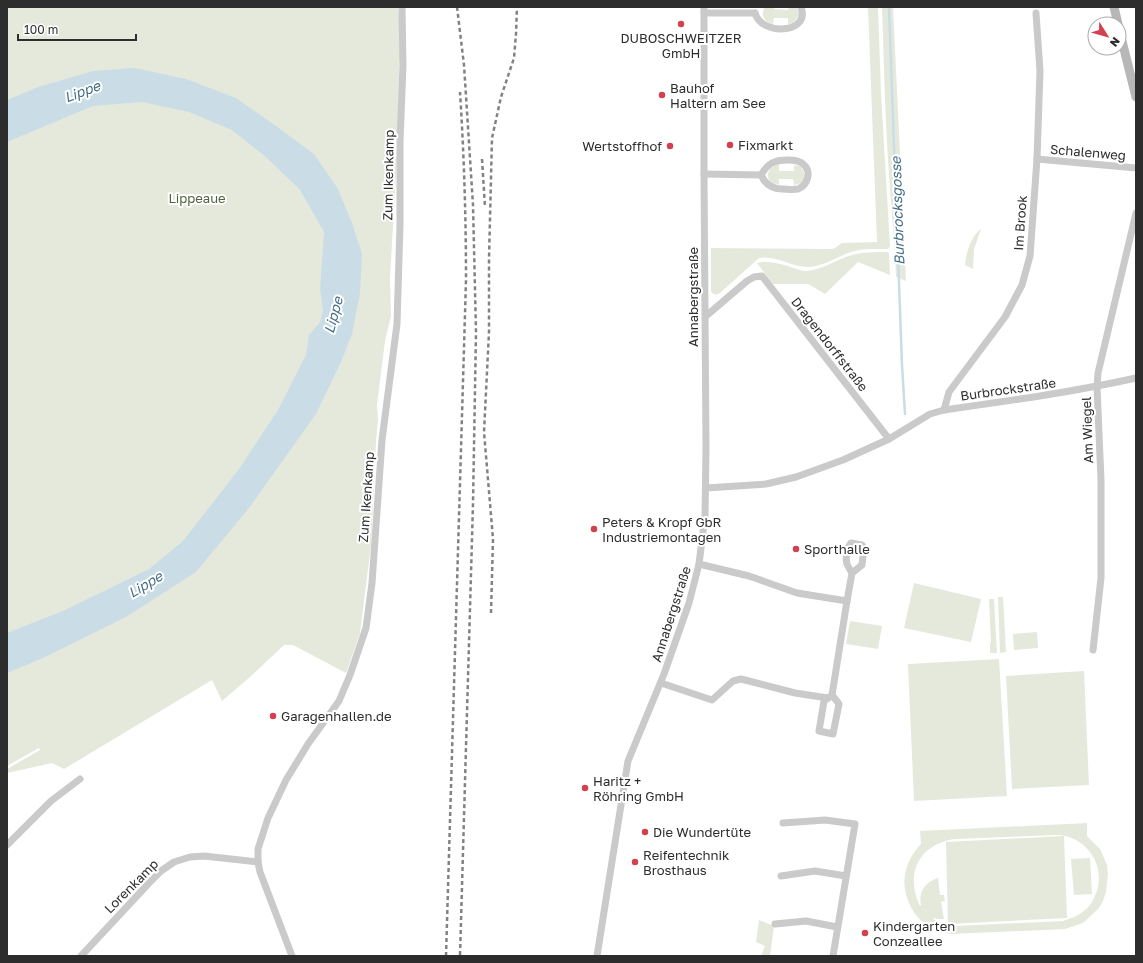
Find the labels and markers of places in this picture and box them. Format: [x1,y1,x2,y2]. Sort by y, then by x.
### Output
marker: DUBOSCHWEITZER GmbH [676,19,686,29]
place label: DUBOSCHWEITZER GmbH [620,30,742,61]
place label: Bauhof Haltern am See [670,80,766,111]
marker: Bauhof Haltern am See [657,90,667,100]
place label: Fixmarkt [738,137,793,153]
place label: Wertstoffhof [582,138,662,154]
marker: Fixmarkt [725,140,735,150]
marker: Wertstoffhof [665,141,675,151]
place label: Peters & Kropf GbR Industriemontagen [602,514,722,545]
marker: Peters & Kropf GbR Industriemontagen [589,524,599,534]
place label: Sporthalle [804,541,870,557]
marker: Sporthalle [791,544,801,554]
place label: Garagenhallen.de [281,708,392,724]
marker: Garagenhallen.de [268,711,278,721]
place label: Haritz + Röhring GmbH [593,773,684,804]
marker: Haritz + Röhring GmbH [580,783,590,793]
place label: Die Wundertüte [653,824,751,840]
marker: Die Wundertüte [640,827,650,837]
place label: Reifentechnik Brosthaus [643,847,730,878]
marker: Reifentechnik Brosthaus [630,857,640,867]
place label: Kindergarten Conzeallee [873,918,955,949]
marker: Kindergarten Conzeallee [860,928,870,938]

